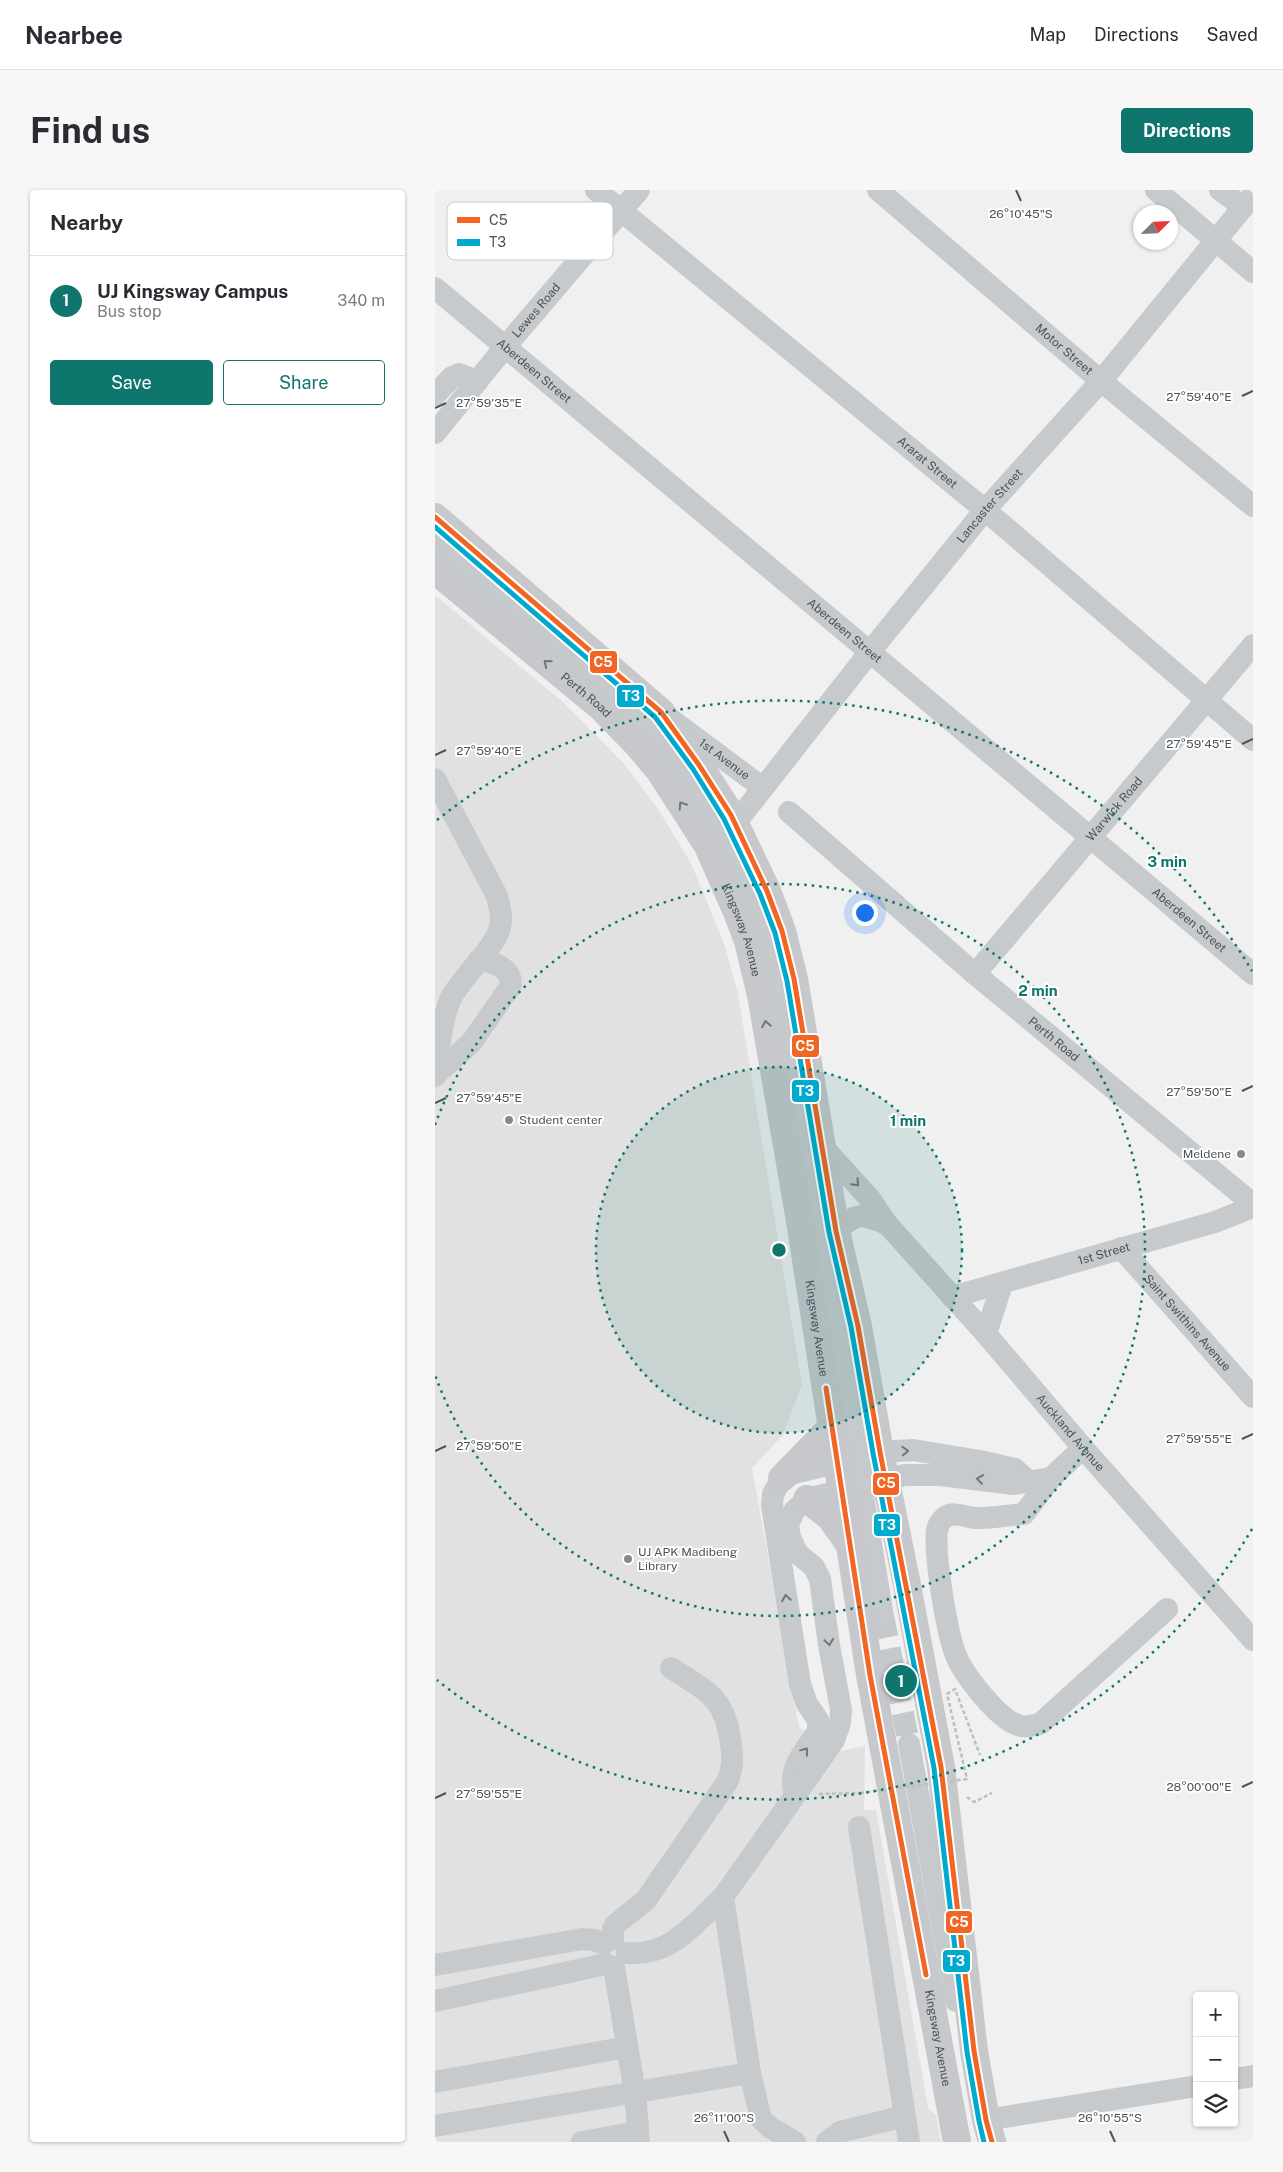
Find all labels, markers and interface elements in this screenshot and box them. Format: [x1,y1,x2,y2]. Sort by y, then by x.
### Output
text: Nearbee [25,21,123,49]
text: Map [1029,24,1066,45]
text: Directions [1094,24,1179,45]
text: Saved [1207,24,1258,45]
button: Directions [1121,108,1253,153]
text: Find us [30,110,150,151]
legend [447,202,613,260]
north arrow [1133,205,1178,250]
text: 26°10'45"S [989,207,1053,221]
text: Nearby [50,210,123,235]
text: C5 [489,212,508,228]
text: T3 [489,234,506,250]
text: UJ Kingsway Campus [97,280,288,302]
street label: Lewes Road [509,280,563,340]
text: 1 [63,291,69,310]
text: 340 m [337,291,385,310]
text: Bus stop [97,302,161,321]
street label: Motor Street [1033,321,1096,378]
street label: Aberdeen Street [494,336,574,406]
button: Save [50,360,213,405]
button: Share [223,360,385,405]
text: 27°59'40"E [1166,390,1232,404]
text: 27°59'35"E [456,396,522,410]
street label: Ararat Street [895,434,960,491]
street label: Lancaster Street [954,466,1026,546]
street label: Aberdeen Street [804,596,885,666]
line badge: C5 [589,650,618,674]
text: C5 [593,654,613,670]
one-way arrow [544,660,553,668]
street label: Perth Road [558,670,614,720]
line badge: T3 [616,684,645,708]
text: T3 [622,688,640,704]
street label: 1st Avenue [696,736,753,783]
text: 27°59'45"E [1166,737,1232,751]
text: 27°59'40"E [456,744,522,758]
street label: Warwick Road [1083,774,1145,844]
one-way arrow [679,802,688,811]
text: 3 min [1147,853,1187,870]
street label: Kingsway Avenue [718,881,763,978]
street label: Aberdeen Street [1149,885,1229,956]
your location [852,900,878,926]
text: 2 min [1018,982,1058,999]
street label: Perth Road [1026,1014,1082,1064]
one-way arrow [761,1020,772,1029]
line badge: C5 [791,1034,820,1058]
text: C5 [795,1038,815,1054]
line badge: T3 [791,1079,820,1103]
text: T3 [796,1083,814,1099]
text: 27°59'50"E [1166,1085,1232,1099]
text: 27°59'45"E [456,1091,522,1105]
text: 1 min [890,1112,926,1129]
place label: Student center [519,1113,603,1127]
marker: Student center [503,1114,515,1126]
place label: Meldene [1183,1147,1231,1161]
marker: Meldene [1235,1148,1247,1160]
one-way arrow [850,1178,859,1187]
street label: 1st Street [1076,1240,1132,1268]
centre of rings [770,1241,788,1259]
street label: Saint Swithins Avenue [1141,1272,1234,1374]
street label: Kingsway Avenue [802,1279,831,1378]
street label: Auckland Avenue [1033,1391,1107,1474]
text: 27°59'55"E [1166,1432,1232,1446]
text: 27°59'50"E [456,1439,522,1453]
one-way arrow [902,1446,909,1456]
line badge: C5 [872,1472,900,1496]
one-way arrow [975,1474,983,1485]
text: C5 [876,1475,896,1491]
line badge: T3 [873,1513,901,1537]
text: T3 [878,1517,896,1533]
place label: UJ APK Madibeng Library [638,1545,737,1573]
marker: UJ APK Madibeng Library [622,1553,634,1565]
one-way arrow [781,1594,791,1602]
one-way arrow [823,1638,833,1647]
pin: 1 [885,1662,917,1700]
one-way arrow [800,1748,808,1757]
text: 28°00'00"E [1166,1780,1232,1794]
text: 27°59'55"E [456,1787,522,1801]
line badge: C5 [945,1910,973,1934]
text: C5 [949,1914,969,1930]
line badge: T3 [942,1949,971,1973]
text: T3 [947,1953,965,1969]
street label: Kingsway Avenue [922,1989,954,2088]
map controls [1193,1992,1238,2127]
button: + [1193,1992,1238,2037]
button: − [1193,2037,1238,2082]
button: layers [1193,2082,1238,2127]
text: 26°11'00"S [694,2111,754,2125]
text: 26°10'55"S [1078,2111,1142,2125]

